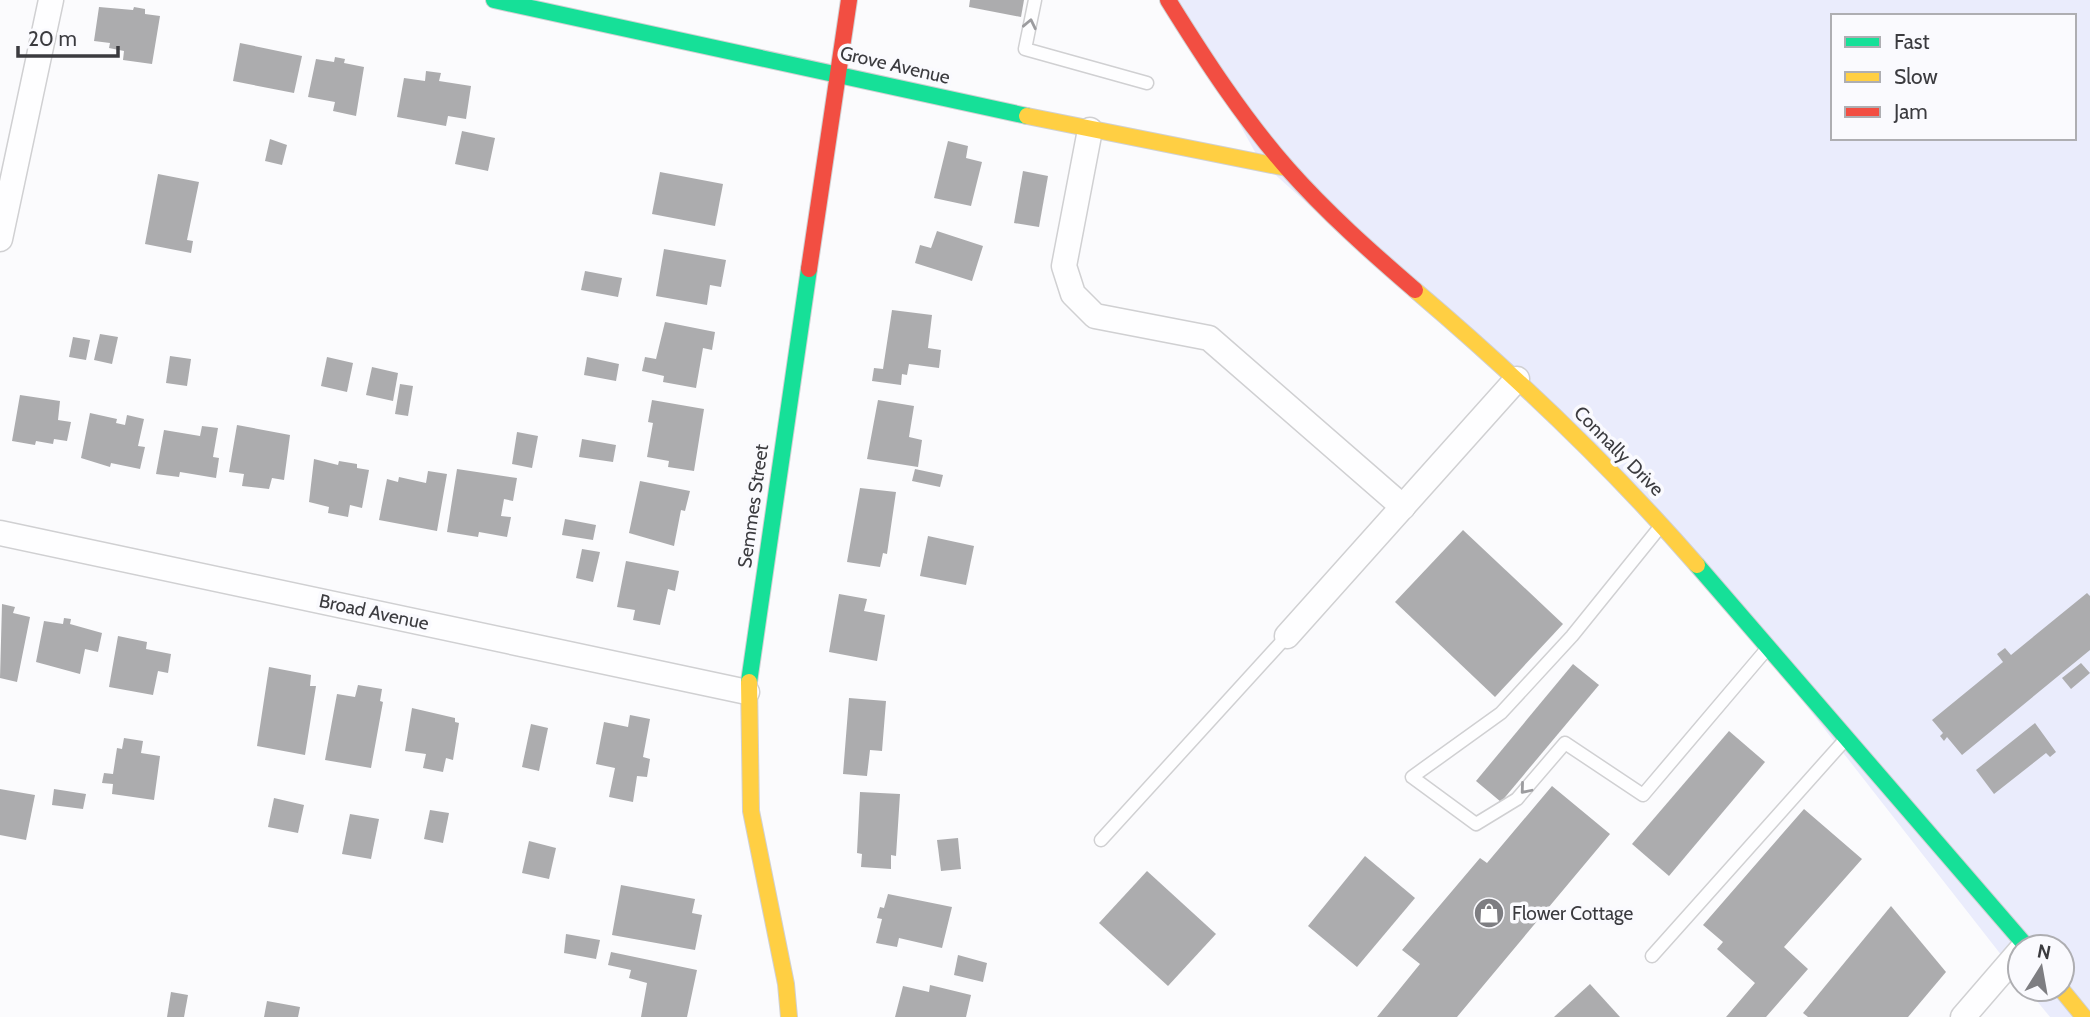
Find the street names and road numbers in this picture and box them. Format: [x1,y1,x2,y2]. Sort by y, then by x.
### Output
street label: Grove Avenue [838,41,952,89]
street label: Connally Drive [1569,401,1669,501]
street label: Semmes Street [733,442,773,569]
street label: Broad Avenue [317,589,431,635]

